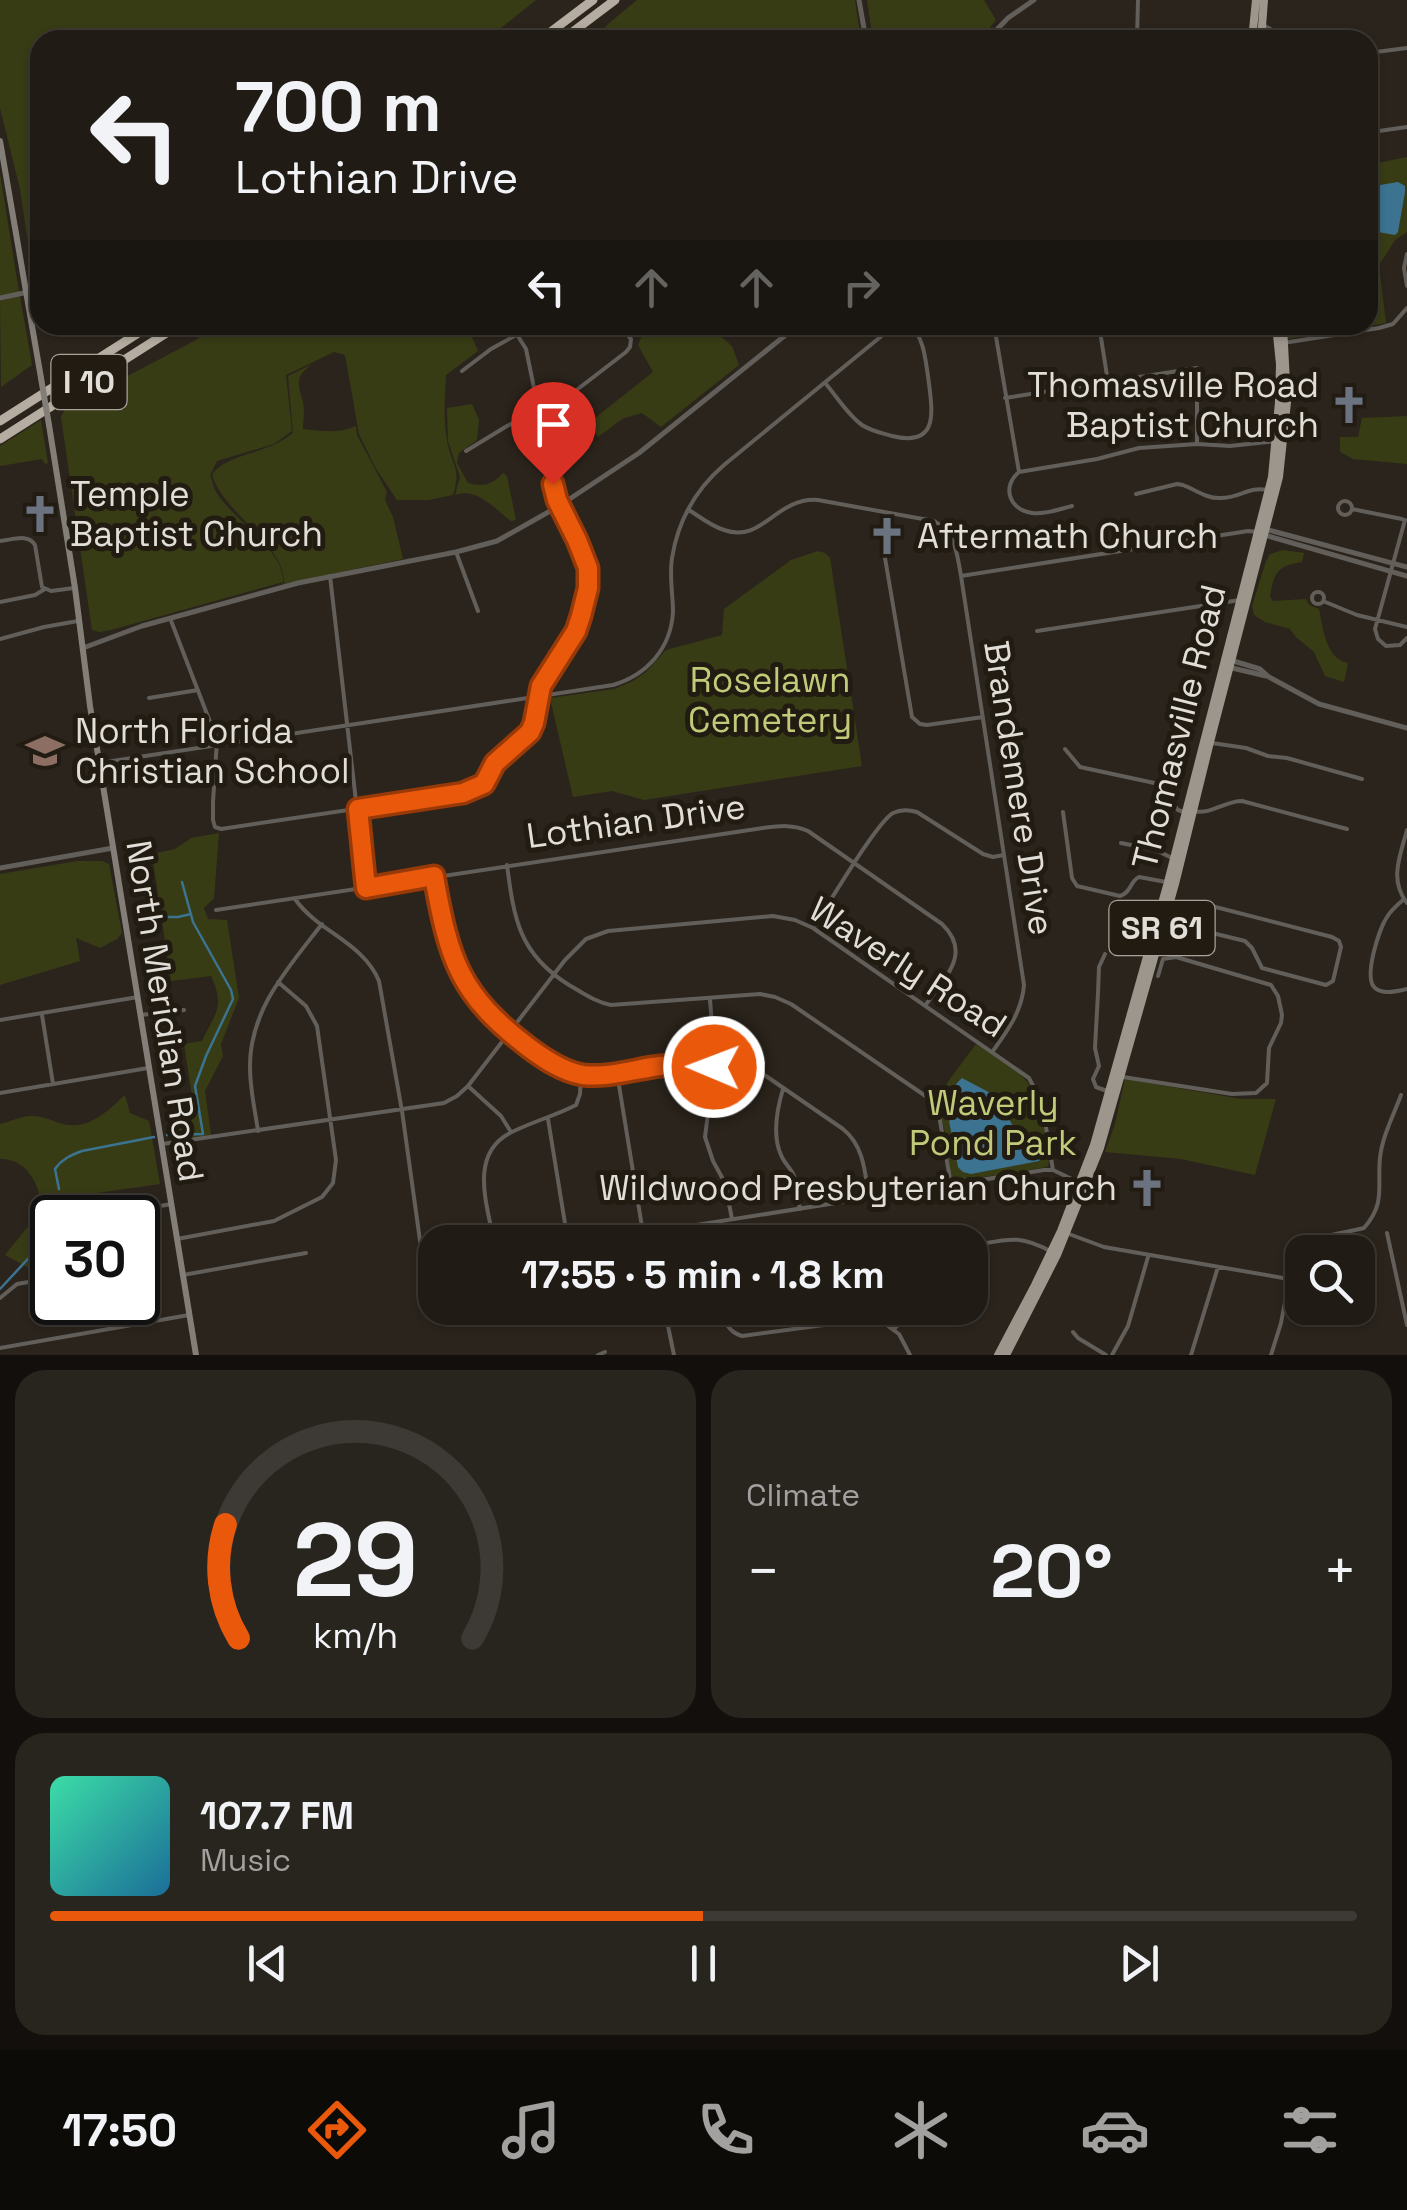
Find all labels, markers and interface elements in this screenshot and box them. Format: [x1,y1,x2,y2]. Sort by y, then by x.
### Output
text: 700 m [235,62,442,151]
icon: left [70,70,200,200]
text: Lothian Drive [235,149,518,206]
icon: left [519,260,574,315]
icon: ahead [624,260,679,315]
icon: ahead [729,260,784,315]
icon: right [834,260,889,315]
road number: I 10 [52,355,126,409]
place label: Thomasville Road Baptist Church [1027,363,1319,447]
pin [511,382,596,485]
church icon: Thomasville Road Baptist Church [1328,384,1370,426]
icon: arrive [526,397,581,452]
place label: Temple Baptist Church [70,472,323,556]
church icon: Temple Baptist Church [19,493,61,535]
place label: Aftermath Church [917,514,1218,558]
church icon: Aftermath Church [866,515,908,557]
street label: Thomasville Road [1122,580,1236,874]
street label: Brandemere Drive [974,638,1064,938]
park label: Roselawn Cemetery [688,658,852,742]
place label: North Florida Christian School [75,709,350,793]
school or university icon: North Florida Christian School [24,730,66,772]
street label: Lothian Drive [524,784,748,858]
street label: North Meridian Road [116,837,214,1185]
street label: Waverly Road [801,887,1015,1047]
road number: SR 61 [1110,901,1214,955]
position arrow [662,1015,766,1119]
park label: Waverly Pond Park [909,1081,1077,1165]
place label: Wildwood Presbyterian Church [599,1166,1117,1210]
church icon: Wildwood Presbyterian Church [1126,1167,1168,1209]
speed limit sign: 30 [30,1195,160,1325]
map controls [1285,1235,1375,1325]
button: search [1285,1235,1375,1325]
text: 17:55 · 5 min · 1.8 km [521,1251,885,1299]
text: Climate [746,1475,860,1515]
text: 29 [293,1494,418,1626]
text: 20° [990,1523,1113,1619]
text: − [746,1536,780,1606]
text: + [1323,1536,1357,1606]
text: km/h [313,1613,398,1658]
text: 107.7 FM [200,1792,354,1840]
text: Music [200,1840,291,1880]
icon: previous [240,1936,295,1991]
icon: pause [676,1936,731,1991]
icon: next [1112,1936,1167,1991]
icon: directions [302,2095,372,2165]
icon: music [496,2095,566,2165]
icon: phone [691,2095,761,2165]
icon: climate [886,2095,956,2165]
icon: car [1080,2095,1150,2165]
icon: filters [1275,2095,1345,2165]
text: 17:50 [62,2102,177,2159]

